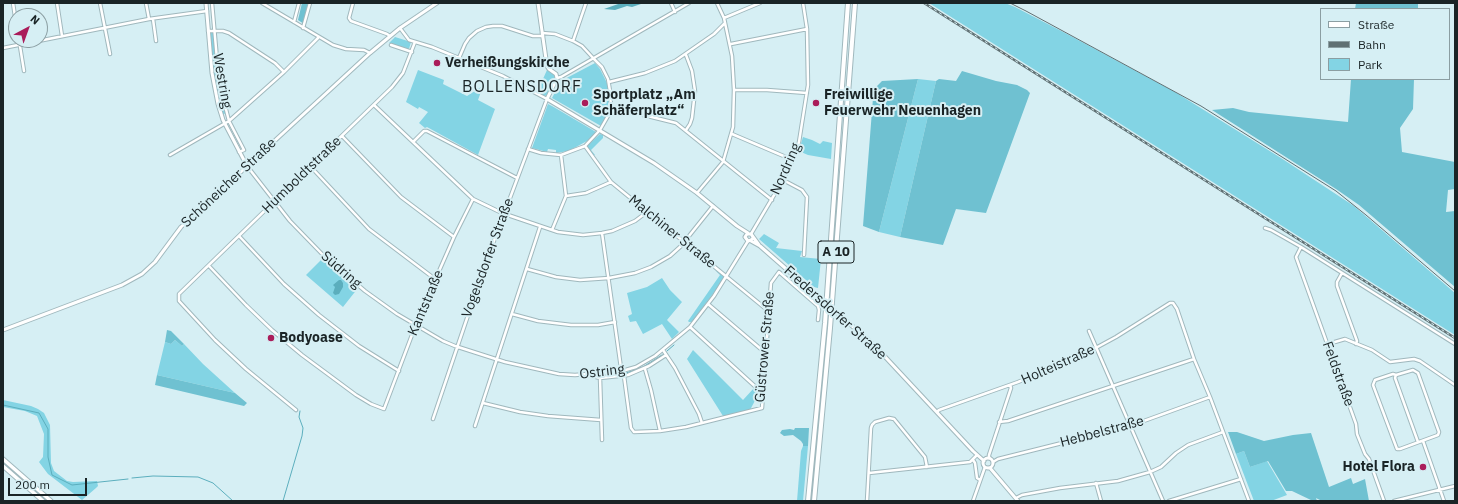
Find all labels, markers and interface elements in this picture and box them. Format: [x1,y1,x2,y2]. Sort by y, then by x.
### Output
north arrow [8,8,48,48]
legend [1320,8,1450,80]
text: N [28,12,43,28]
text: Straße [1358,17,1394,32]
text: Bahn [1358,37,1386,52]
street label: Westring [209,52,235,110]
place label: Verheißungskirche [445,55,570,71]
text: Park [1358,57,1382,72]
marker: Verheißungskirche [432,58,442,68]
district label: BOLLENSDORF [462,77,582,97]
place label: Sportplatz „Am Schäferplatz“ [593,87,696,120]
place label: Freiwillige Feuerwehr Neuenhagen [824,87,981,120]
marker: Sportplatz „Am Schäferplatz“ [580,98,590,108]
marker: Freiwillige Feuerwehr Neuenhagen [811,98,821,108]
street label: Humboldtstraße [259,133,345,217]
street label: Schöneicher Straße [178,135,280,231]
street label: Nordring [767,141,805,197]
street label: Malchiner Straße [625,192,719,272]
street label: Vogelsdorfer Straße [459,196,517,320]
road number: A 10 [818,241,854,263]
street label: Südring [317,248,365,292]
street label: Fredersdorfer Straße [780,263,890,363]
street label: Kantstraße [405,268,447,338]
street label: Güstrower Straße [752,291,778,403]
place label: Bodyoase [279,330,343,346]
marker: Bodyoase [266,333,276,343]
street label: Feldstraße [1318,339,1358,409]
street label: Holteistraße [1019,341,1097,389]
street label: Ostring [578,361,626,383]
street label: Hebbelstraße [1058,413,1146,451]
place label: Hotel Flora [1343,459,1415,475]
marker: Hotel Flora [1418,462,1428,472]
scale bar [10,470,89,496]
text: 200 m [15,477,50,492]

